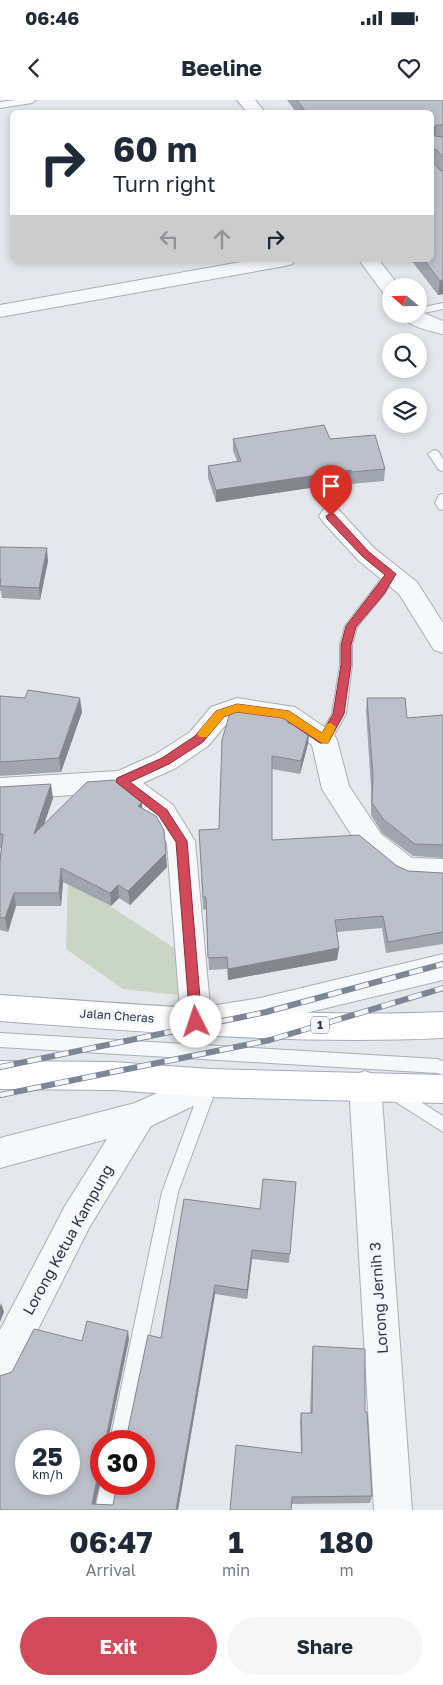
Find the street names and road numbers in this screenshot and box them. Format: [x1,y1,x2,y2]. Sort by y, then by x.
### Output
street label: Jalan Cheras [79,1005,155,1026]
road number: 1 [311,1016,329,1034]
street label: Lorong Ketua Kampung [18,1161,116,1318]
street label: Lorong Jernih 3 [365,1241,391,1355]

